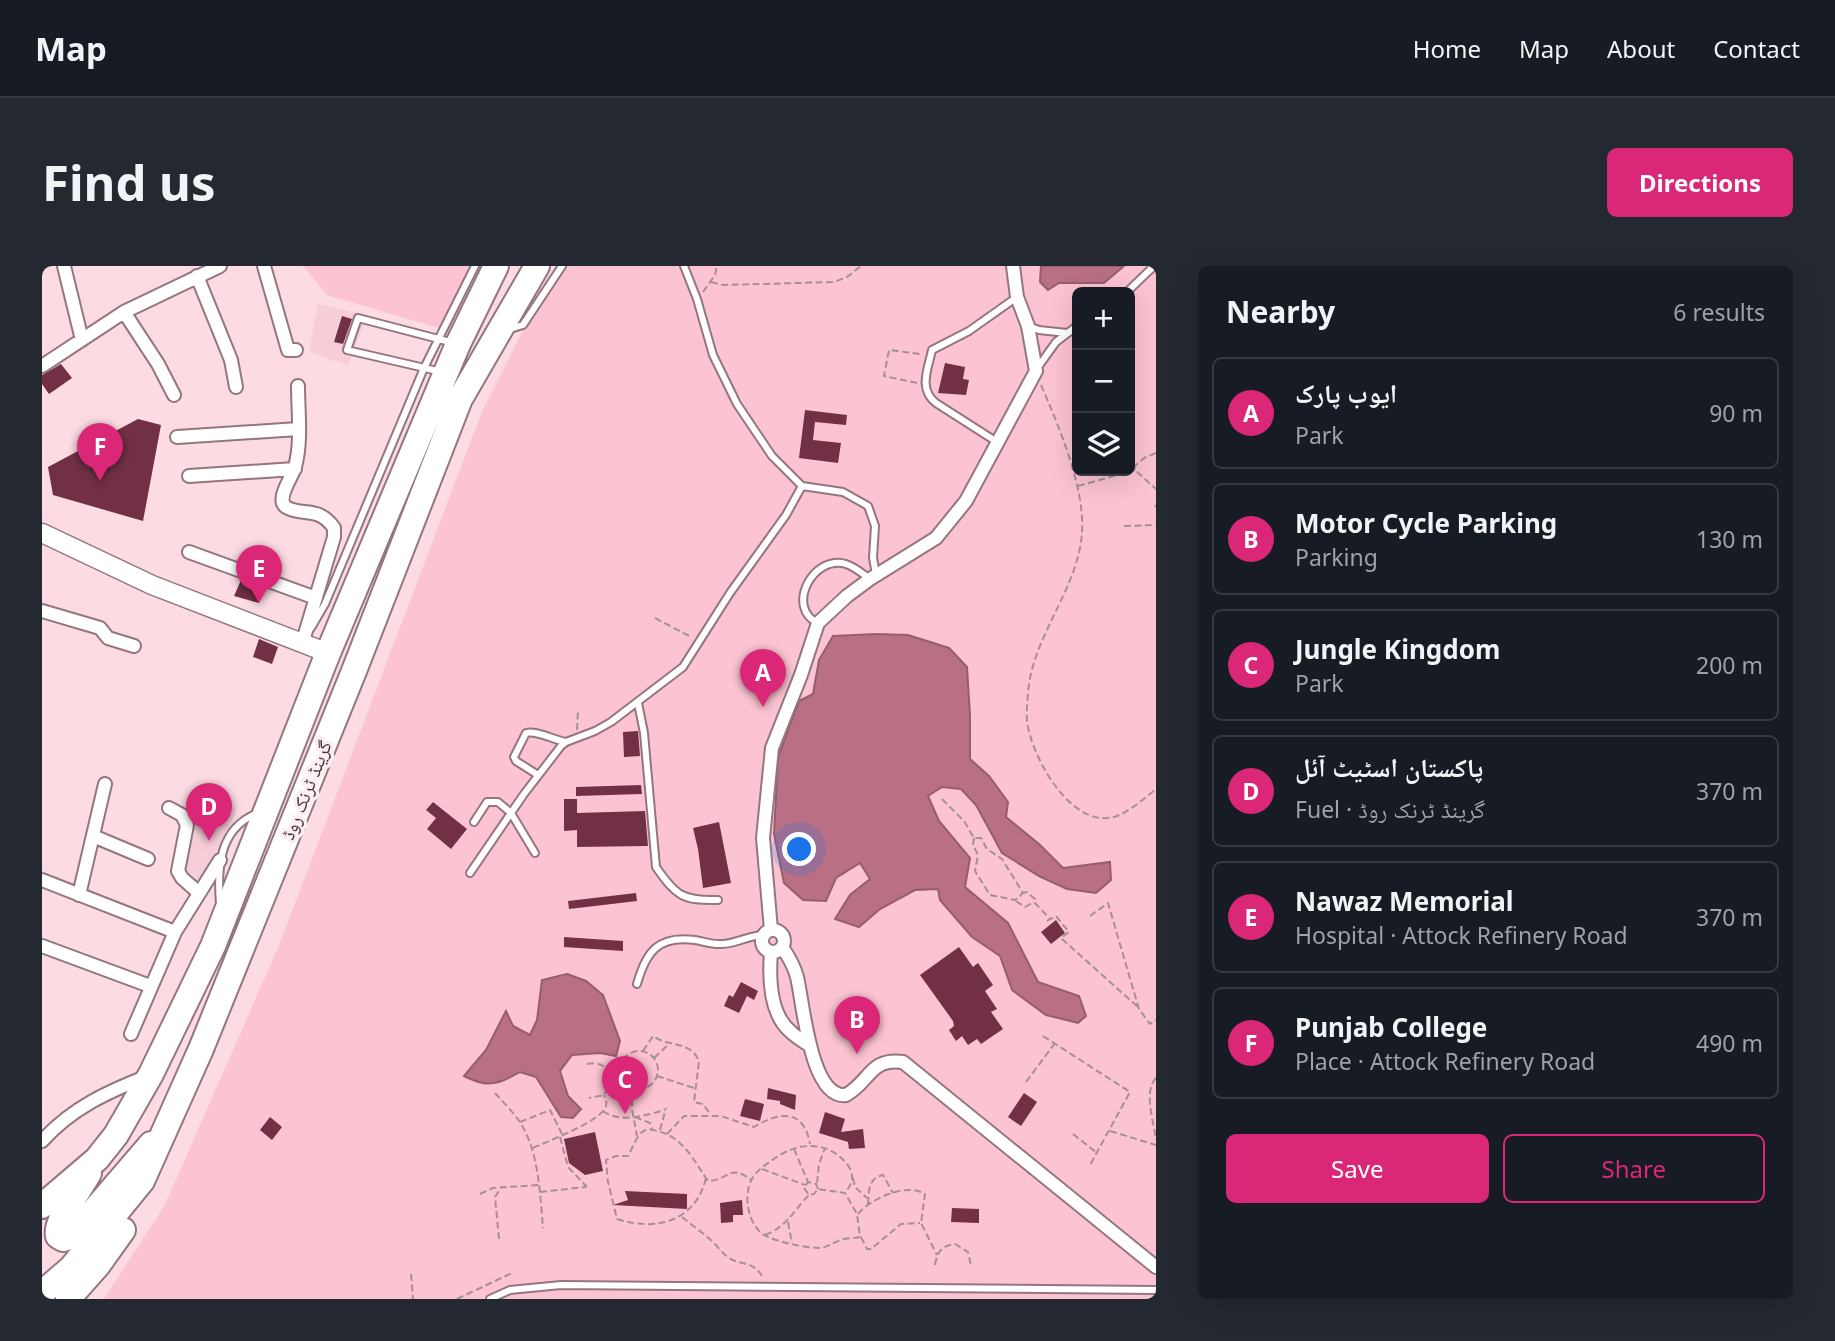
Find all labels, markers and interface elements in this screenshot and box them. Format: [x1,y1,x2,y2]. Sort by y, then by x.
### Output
text: Map [35,26,107,71]
text: Home [1413,32,1481,65]
text: Map [1519,32,1569,65]
text: About [1607,32,1675,65]
text: Contact [1713,32,1800,65]
button: Directions [1607,148,1793,217]
text: Find us [42,149,216,215]
map controls [1072,287,1135,476]
button: + [1072,287,1135,350]
text: Nearby [1226,291,1335,332]
text: 6 results [1673,296,1765,328]
button: − [1072,350,1135,413]
text: ایوب پارک [1295,375,1397,411]
text: A [1243,397,1259,429]
text: 90 m [1709,397,1763,429]
button: layers [1072,413,1135,476]
text: Park [1295,419,1344,451]
pin: F [77,423,123,481]
text: Motor Cycle Parking [1295,505,1557,541]
text: B [1243,523,1259,555]
text: 130 m [1696,523,1763,555]
text: Parking [1295,541,1378,573]
pin: E [236,545,282,603]
text: Jungle Kingdom [1295,631,1500,667]
pin: A [740,649,786,707]
text: C [1244,649,1258,681]
text: 200 m [1696,649,1763,681]
text: Park [1295,667,1344,699]
street label: گرینڈ ٹرنک روڈ [274,736,338,843]
text: پاکستان اسٹیٹ آئل [1295,749,1483,785]
text: D [1243,775,1259,807]
text: 370 m [1696,775,1763,807]
pin: D [186,783,232,841]
text: Fuel · گرینڈ ٹرنک روڈ [1295,793,1485,825]
your location [782,832,816,866]
text: Nawaz Memorial [1295,883,1513,919]
text: E [1245,901,1257,933]
text: 370 m [1696,901,1763,933]
text: Hospital · Attock Refinery Road [1295,919,1628,951]
pin: B [834,996,880,1054]
text: Punjab College [1295,1009,1487,1045]
text: F [1245,1027,1257,1059]
text: 490 m [1696,1027,1763,1059]
text: Place · Attock Refinery Road [1295,1045,1595,1077]
pin: C [602,1056,648,1114]
button: Save [1226,1134,1489,1203]
button: Share [1503,1134,1765,1203]

